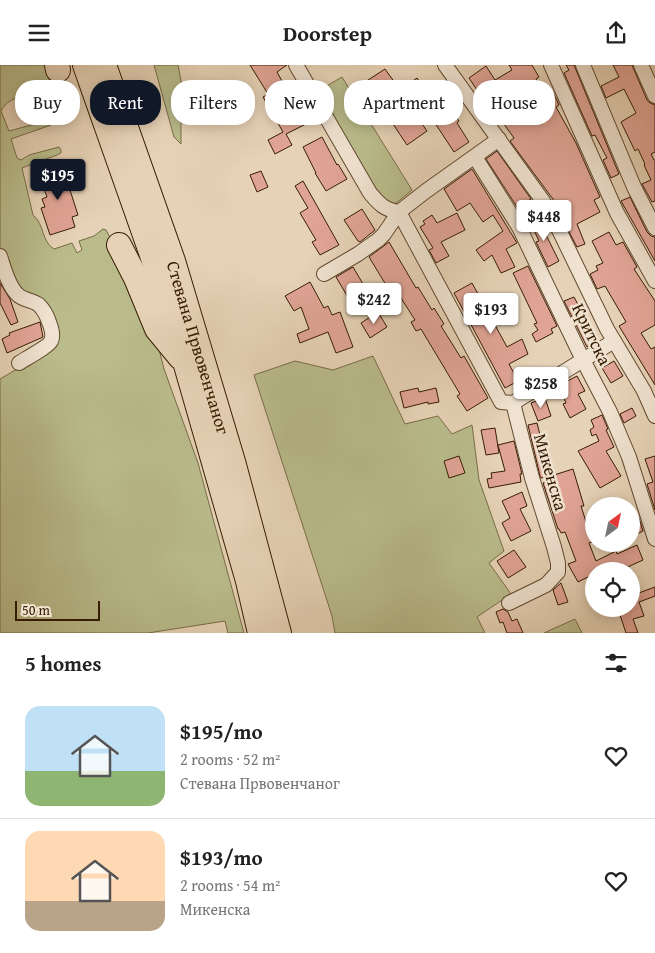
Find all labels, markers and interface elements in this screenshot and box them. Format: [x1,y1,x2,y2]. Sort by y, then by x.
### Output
text: Doorstep [283,17,372,49]
icon: menu [25,19,53,47]
icon: share [602,19,630,47]
chip: Buy [15,80,80,125]
chip: Rent [90,80,161,125]
chip: Filters [171,80,255,125]
chip: New [265,80,334,125]
chip: Apartment [344,80,463,125]
chip: House [473,80,555,125]
pin: $195 [28,159,88,201]
text: $195 [41,163,75,187]
pin: $448 [514,199,574,242]
text: $448 [527,204,561,228]
street label: Стевана Првовенчаног [160,257,238,438]
pin: $242 [344,283,404,325]
text: $242 [357,287,391,311]
pin: $193 [461,293,521,335]
text: $193 [474,297,508,321]
street label: Критска [565,298,619,370]
pin: $258 [511,367,571,409]
text: $258 [524,371,558,395]
street label: Микенска [527,430,575,514]
north arrow [585,497,640,553]
map controls [585,497,640,617]
button: locate [585,562,640,617]
scale bar [15,598,100,621]
text: 50 m [22,600,50,620]
text: 5 homes [25,648,101,679]
icon: filters [602,649,630,677]
text: $195/mo [180,716,263,747]
icon: home [65,726,125,786]
icon: heart [602,742,630,770]
text: 2 rooms · 52 m² [180,747,280,771]
text: Стевана Првовенчаног [180,771,340,795]
text: $193/mo [180,842,263,873]
icon: home [65,851,125,911]
icon: heart [602,867,630,895]
text: 2 rooms · 54 m² [180,873,280,897]
text: Микенска [180,897,250,921]

